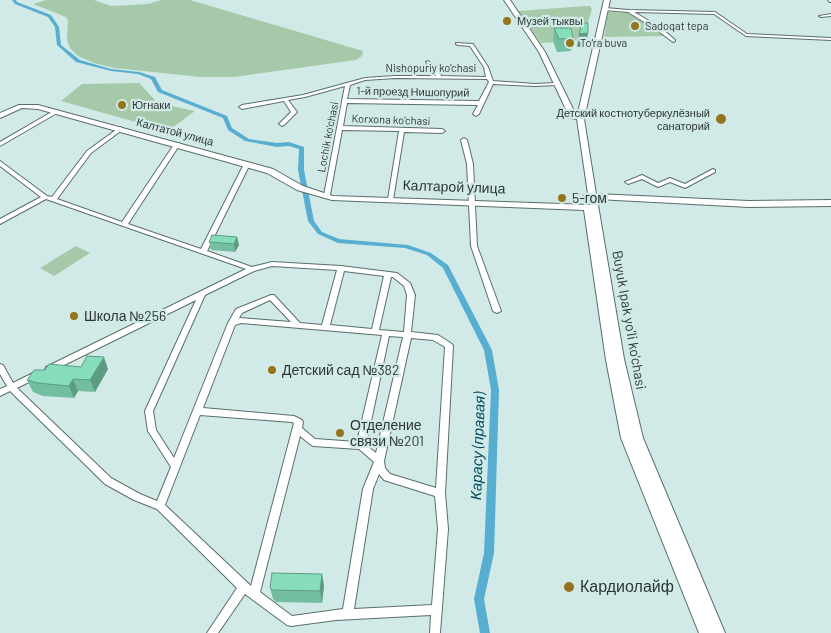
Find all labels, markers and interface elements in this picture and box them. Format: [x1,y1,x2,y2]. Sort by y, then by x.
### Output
place label: Музей тыквы [517,14,583,28]
marker: Музей тыквы [501,15,513,27]
place label: Sadoqat tepa [645,19,708,33]
marker: Sadoqat tepa [629,20,641,32]
place label: To‘ra buva [580,36,627,50]
marker: To‘ra buva [564,37,576,49]
street label: Nishopuriy ko'chasi [386,61,476,75]
street label: 1-й проезд Нишопурий [356,84,470,100]
place label: Югнаки [132,98,170,112]
marker: Югнаки [116,99,128,111]
street label: Lochik ko'chasi [315,100,341,174]
place label: Детский костнотуберкулёзный санаторий [556,106,710,132]
street label: Korxona ko'chasi [351,112,431,128]
marker: Детский костнотуберкулёзный санаторий [714,112,728,126]
street label: Калтатой улица [135,115,215,149]
street label: Калтарой улица [402,177,506,197]
place label: 5-гом [572,190,607,206]
marker: 5-гом [556,192,568,204]
street label: Buyuk Ipak yo'li ko'chasi [608,249,650,391]
place label: Школа №256 [84,308,166,324]
marker: Школа №256 [68,310,80,322]
place label: Детский сад №382 [282,362,399,378]
marker: Детский сад №382 [266,364,278,376]
water label: Карасу (правая) [467,392,489,500]
place label: Отделение связи №201 [350,417,424,450]
marker: Отделение связи №201 [334,427,346,439]
place label: Кардиолайф [580,577,674,597]
marker: Кардиолайф [562,580,576,594]

